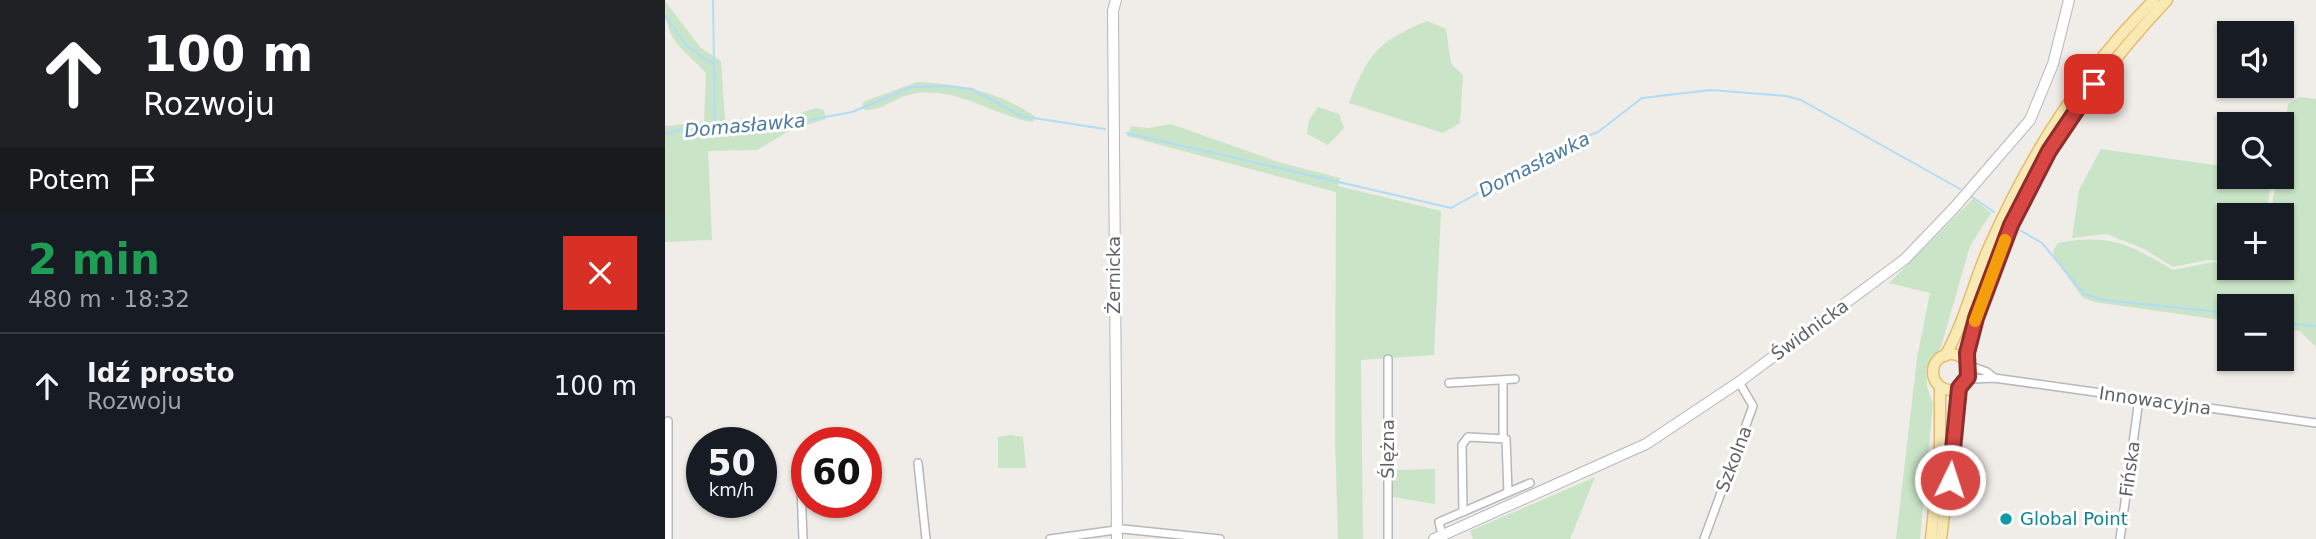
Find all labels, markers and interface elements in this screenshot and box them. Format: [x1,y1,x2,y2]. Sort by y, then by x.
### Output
map controls [2217,21,2294,371]
button: sound [2217,21,2294,98]
text: 100 m [143,26,313,83]
icon: ahead [28,28,119,119]
pin [2064,54,2124,114]
icon: arrive [2075,65,2113,103]
text: Rozwoju [143,85,275,123]
water label: Domasławka [683,109,807,141]
button: search [2217,112,2294,189]
water label: Domasławka [1475,127,1593,201]
icon: arrive [124,161,162,199]
text: Potem [28,165,110,195]
button: + [2217,203,2294,280]
text: 2 min [28,235,160,284]
button: close [563,236,637,310]
street label: Żernicka [1103,236,1124,314]
text: 480 m · 18:32 [28,286,190,312]
button: − [2217,294,2294,371]
street label: Świdnicka [1767,295,1852,365]
text: Idź prosto [87,358,235,388]
icon: ahead [28,367,66,405]
text: 100 m [554,371,637,401]
street label: Innowacyjna [2098,382,2212,419]
text: Rozwoju [87,388,182,414]
street label: Ślężna [1377,419,1398,479]
street label: Szkolna [1711,423,1756,495]
speed limit sign: 60 [791,427,882,518]
street label: Fińska [2115,440,2144,498]
text: 50 [707,443,756,483]
position arrow [1913,443,1987,517]
text: km/h [709,479,754,500]
place label: Global Point [2020,508,2128,529]
marker: Global Point [1998,511,2014,527]

